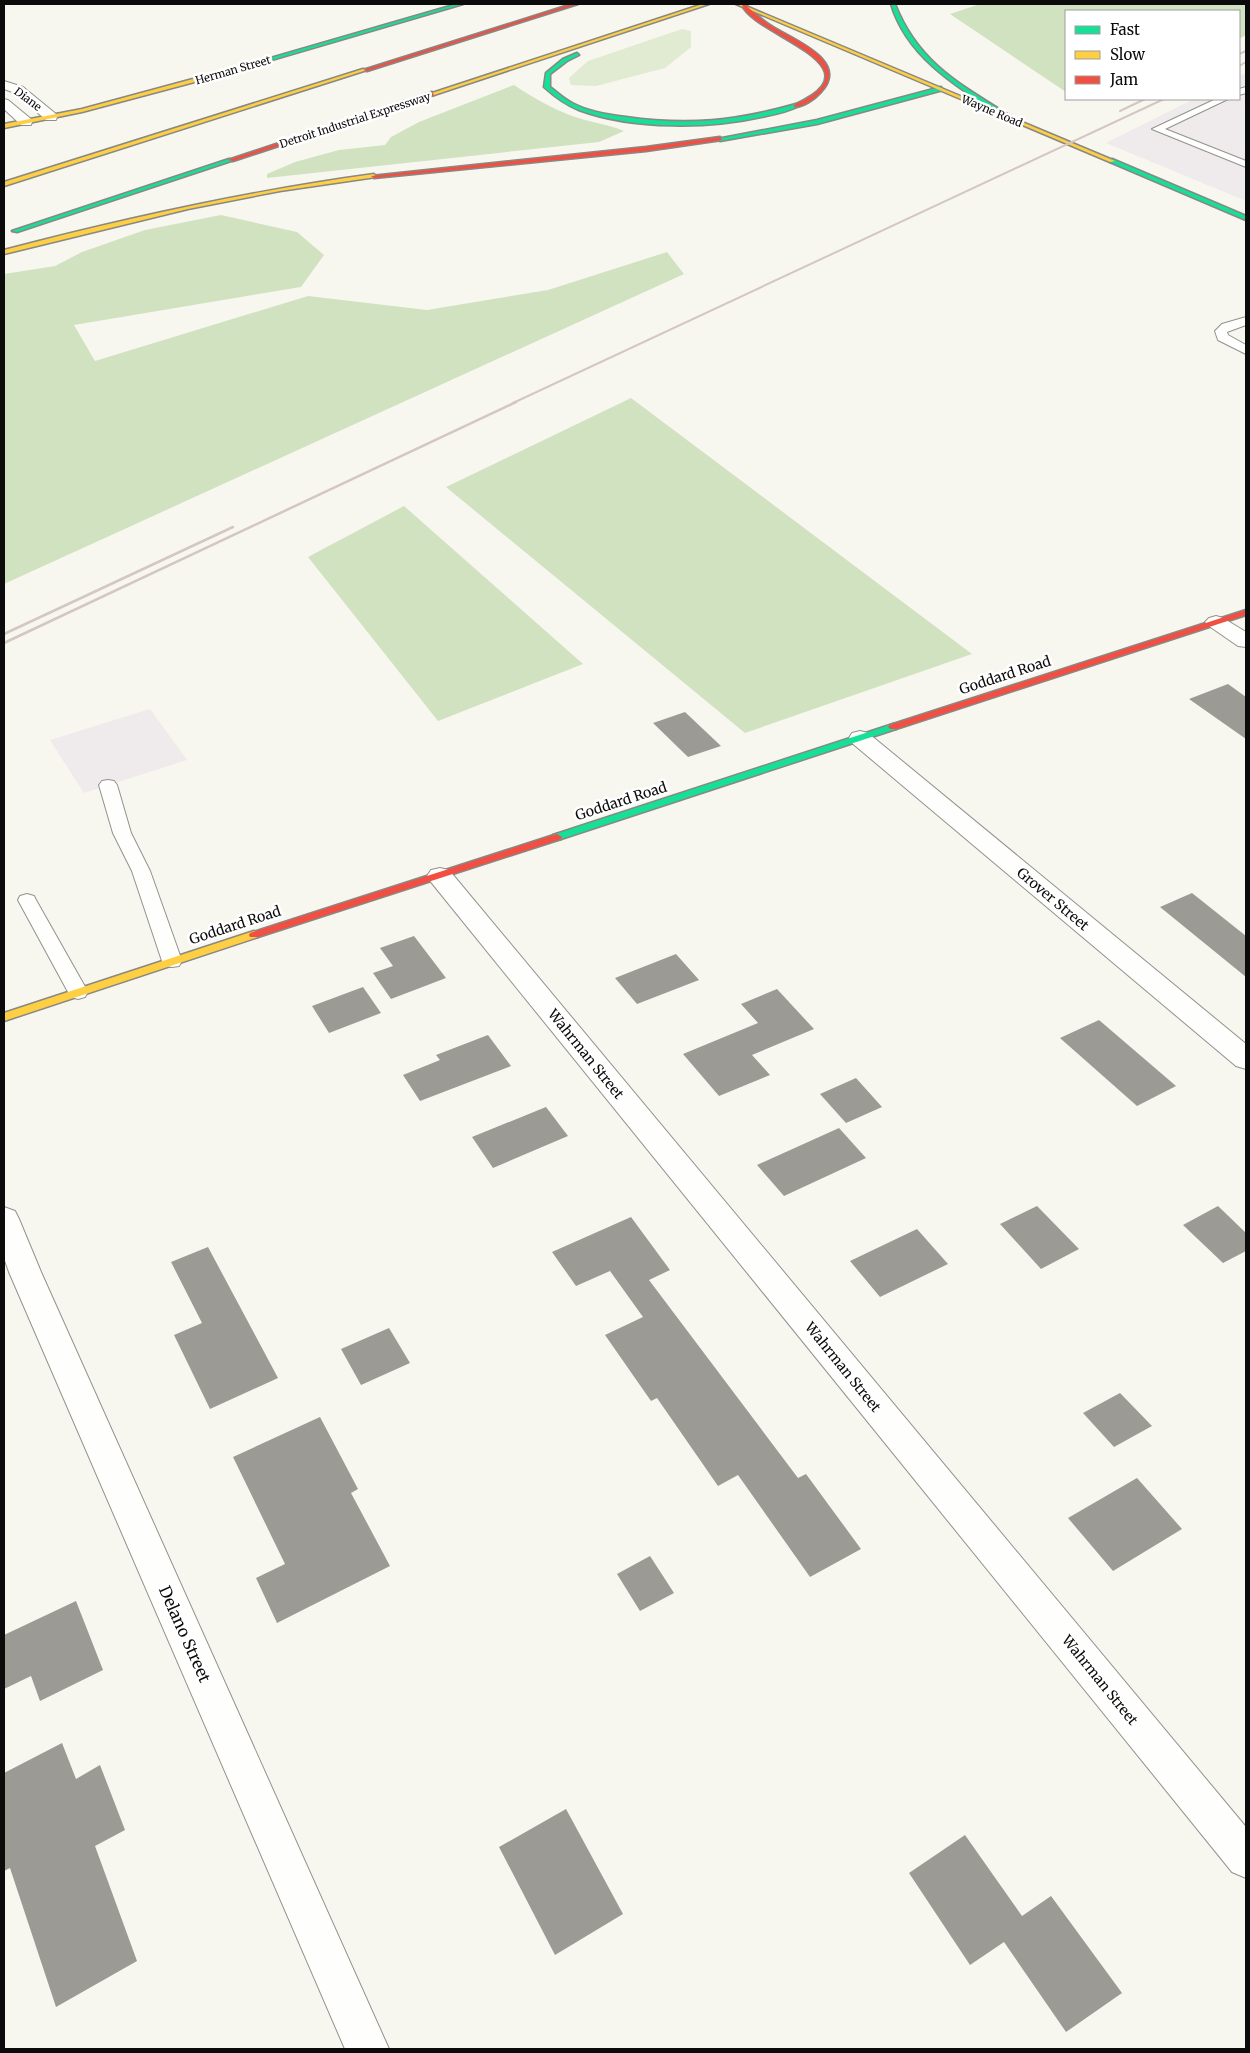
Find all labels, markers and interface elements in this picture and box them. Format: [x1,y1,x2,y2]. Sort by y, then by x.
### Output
legend [1065,10,1240,100]
text: Fast [1110,20,1140,39]
text: Slow [1110,45,1145,64]
street label: Herman Street [194,52,273,87]
text: Jam [1109,70,1138,89]
street label: Diane [12,84,45,114]
street label: Detroit Industrial Expressway [278,89,433,151]
street label: Wayne Road [958,91,1025,130]
street label: Goddard Road [957,652,1054,698]
street label: Goddard Road [573,778,670,824]
street label: Grover Street [1013,864,1093,935]
street label: Goddard Road [187,902,284,948]
street label: Wahrman Street [544,1005,628,1103]
street label: Wahrman Street [801,1318,885,1416]
street label: Delano Street [155,1583,216,1686]
street label: Wahrman Street [1058,1631,1142,1729]

